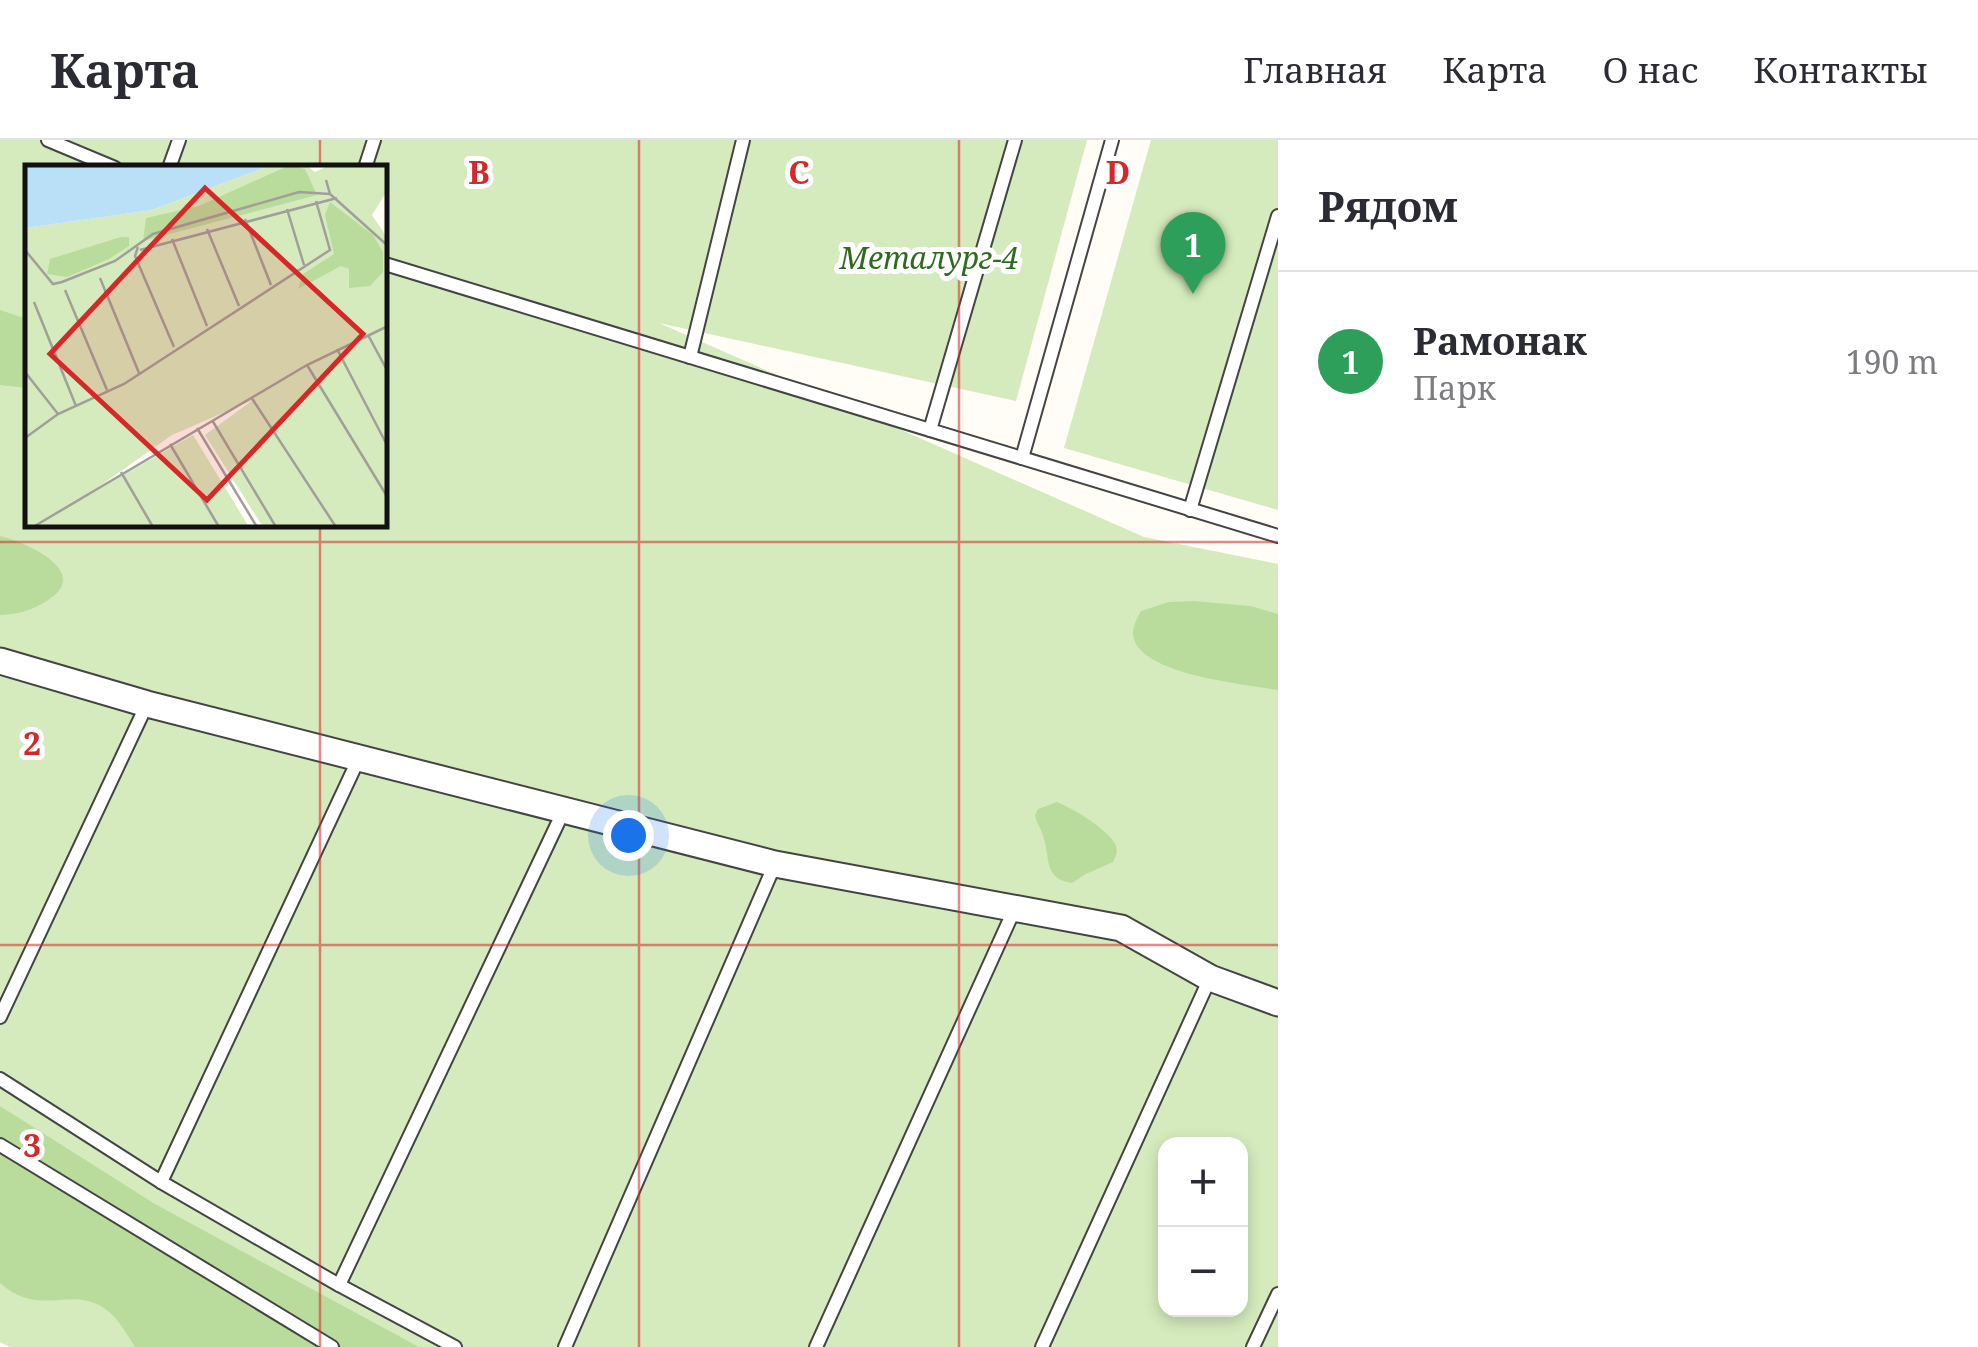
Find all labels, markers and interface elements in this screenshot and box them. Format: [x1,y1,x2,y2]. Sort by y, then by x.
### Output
text: Карта [50,37,200,102]
text: Главная [1243,46,1387,93]
text: Карта [1442,46,1548,93]
text: О нас [1603,46,1698,93]
text: Контакты [1753,46,1928,93]
text: B [468,150,490,193]
text: C [788,150,810,193]
text: D [1106,150,1130,193]
inset map [25,165,388,528]
text: Рядом [1318,177,1458,234]
pin: 1 [1160,212,1226,294]
park label: Металург-4 [838,237,1019,278]
text: Рамонак [1413,314,1587,366]
text: 1 [1341,340,1360,383]
text: 190 m [1846,340,1938,383]
text: Парк [1413,366,1496,409]
text: 2 [23,721,41,764]
your location [603,810,654,861]
text: 3 [23,1123,41,1166]
map controls [1158,1137,1248,1317]
button: + [1158,1137,1248,1227]
button: − [1158,1227,1248,1317]

